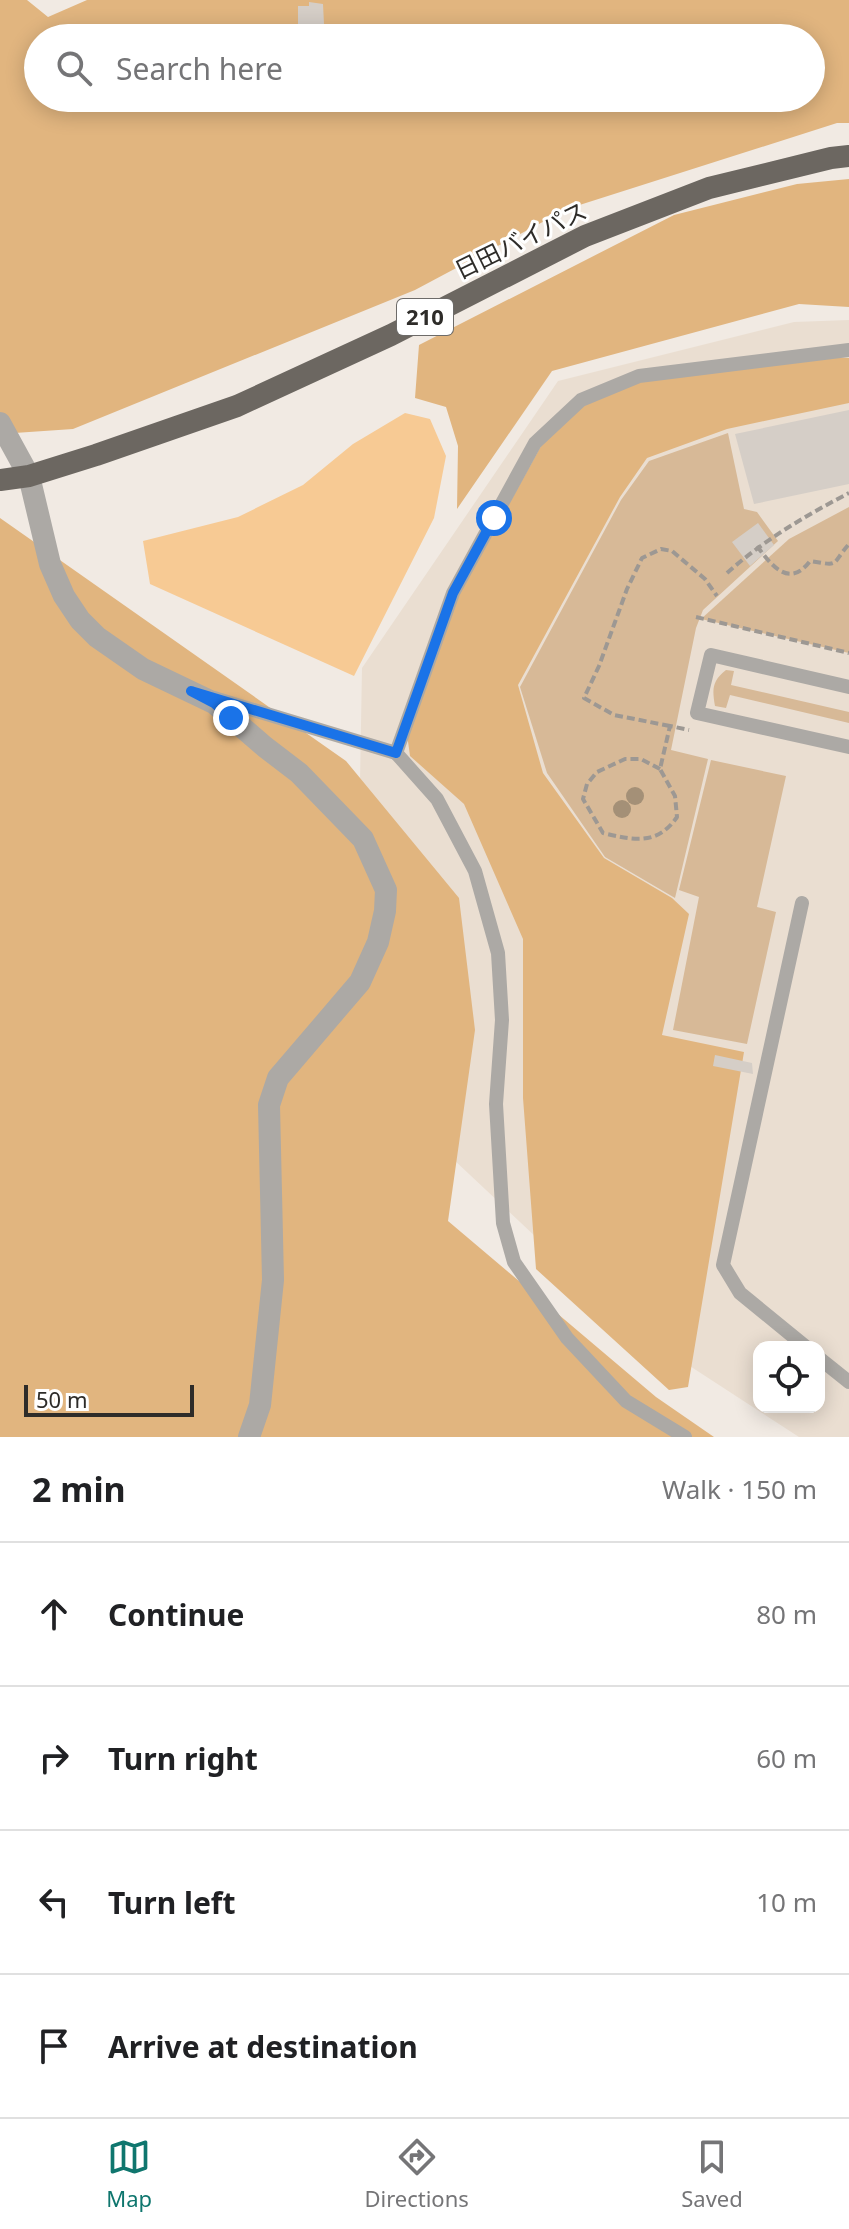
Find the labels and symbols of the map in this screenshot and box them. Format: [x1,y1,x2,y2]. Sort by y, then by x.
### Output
street label: 日田バイパス [449,193,592,286]
road number: 210 [397,299,453,335]
route start [476,500,512,536]
route end [213,700,249,736]
scale bar [24,1381,194,1417]

